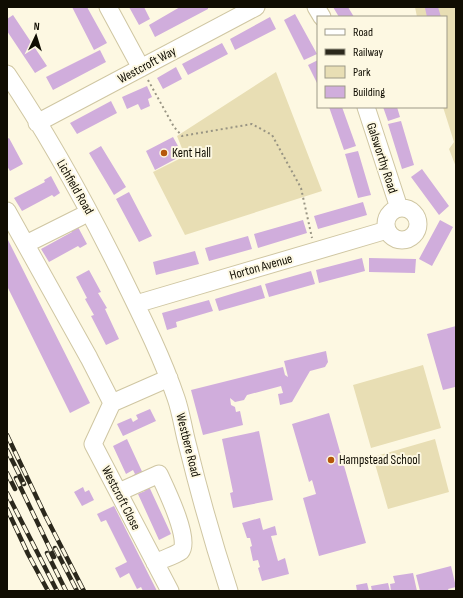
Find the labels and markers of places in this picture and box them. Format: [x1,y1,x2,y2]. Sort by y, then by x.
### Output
place label: Kent Hall [172,145,211,161]
marker: Kent Hall [159,148,169,158]
place label: Hampstead School [339,452,420,468]
marker: Hampstead School [326,455,336,465]

